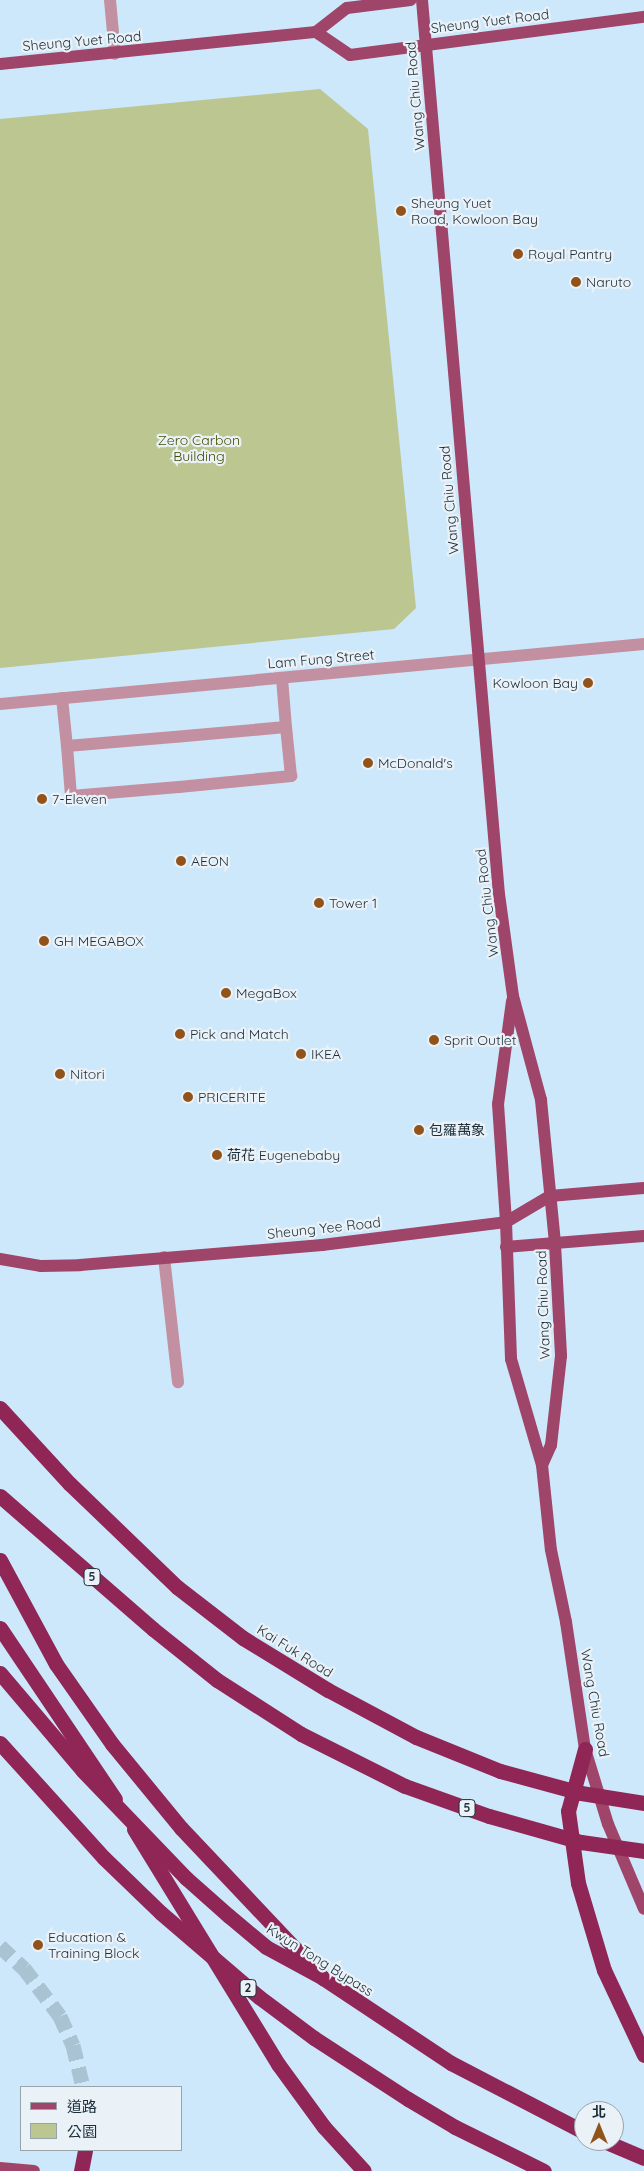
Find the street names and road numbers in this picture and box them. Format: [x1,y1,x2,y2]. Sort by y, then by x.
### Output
street label: Sheung Yuet Road [430,5,550,37]
street label: Sheung Yuet Road [22,27,142,55]
street label: Wang Chiu Road [402,41,428,151]
street label: Wang Chiu Road [436,445,462,555]
street label: Lam Fung Street [267,646,375,672]
street label: Wang Chiu Road [472,848,502,958]
street label: Sheung Yee Road [266,1214,382,1242]
street label: Wang Chiu Road [533,1250,553,1360]
road number: 5 [83,1568,101,1586]
street label: Kai Fuk Road [254,1621,336,1681]
street label: Wang Chiu Road [577,1648,613,1758]
road number: 5 [458,1799,476,1818]
street label: Kwun Tong Bypass [264,1920,376,2000]
road number: 2 [239,1979,257,1998]

